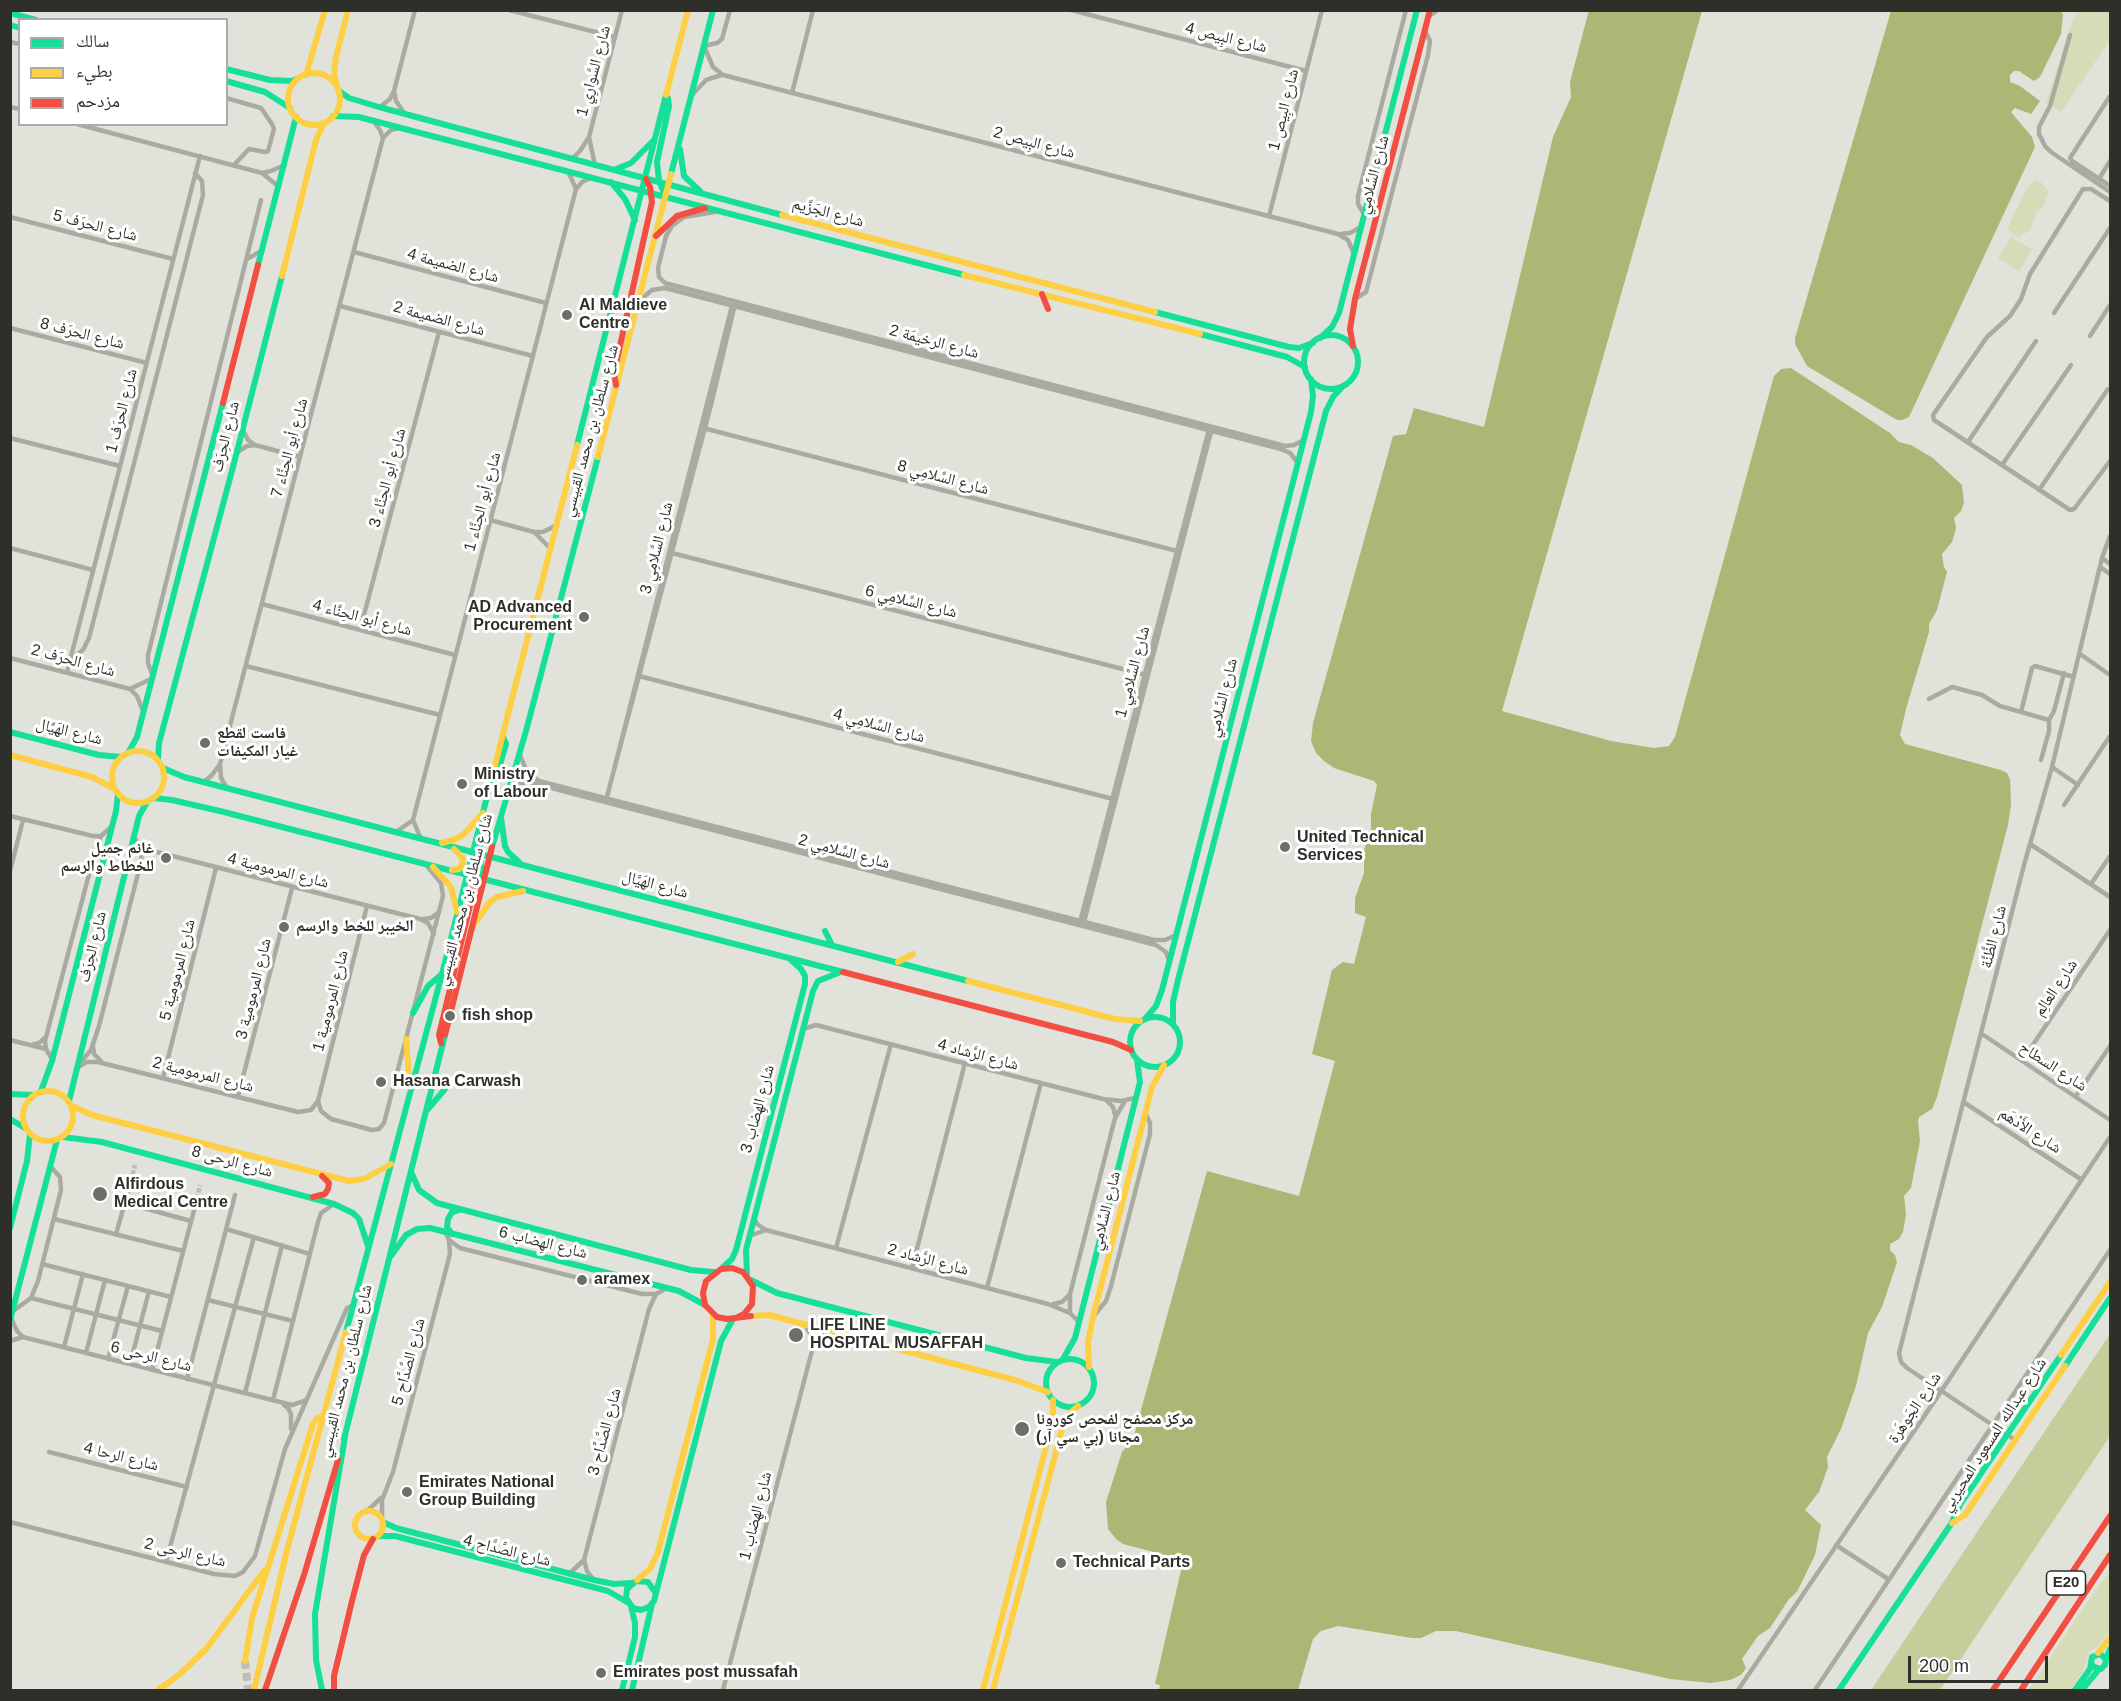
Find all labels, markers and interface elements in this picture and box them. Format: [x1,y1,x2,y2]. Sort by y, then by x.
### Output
legend [18,18,228,126]
street label: شارع البِيص 4 [1183,19,1269,57]
street label: شارع السَّوارِي 1 [573,23,615,119]
text: سالك [76,31,109,51]
text: بطيء [76,61,113,81]
street label: شارع البِيص 1 [1265,67,1303,153]
text: مزدحم [76,91,120,111]
street label: شارع البِيص 2 [991,123,1077,163]
street label: شارع السَّلامِي [1354,134,1394,216]
street label: شارع الجَزِّيم [790,194,866,232]
street label: شارع الحرَف 5 [51,206,139,246]
street label: شارع الضميمة 4 [405,245,501,287]
place label: Al Maldieve Centre [579,296,667,334]
street label: شارع الضميمة 2 [391,298,487,340]
marker: Al Maldieve Centre [560,308,574,322]
street label: شارع الحرَف 8 [38,314,126,354]
street label: شارع الرخيمَة 2 [887,321,981,363]
street label: شارع سلطان بن محمد القبيسي [559,343,623,519]
street label: شارع الحرَف 1 [102,367,142,455]
street label: شارع أبو الحِنَّاء 7 [268,396,312,500]
street label: شارع الحِرَف [208,399,244,475]
street label: شارع أبو الحِنَّاء 3 [366,426,410,530]
street label: شارع أبو الحِنَّاء 1 [461,450,505,554]
street label: شارع السَّلامِي 8 [895,457,991,499]
street label: شارع السَّلامِي 3 [636,500,678,596]
street label: شارع السَّلامِي 6 [863,581,959,623]
street label: شارع أبو الحِنَّاء 4 [310,596,414,640]
place label: AD Advanced Procurement [468,598,572,636]
marker: AD Advanced Procurement [577,610,591,624]
street label: شارع السَّلامِي 1 [1112,624,1154,720]
street label: شارع الحرَف 2 [29,641,117,681]
street label: شارع السَّلامِي [1204,657,1242,739]
street label: شارع السَّلامِي 4 [831,705,927,747]
street label: شارع الهَيَّال [34,715,104,749]
place label: فاست لقطع غيار المكيفات [217,724,298,762]
marker: فاست لقطع غيار المكيفات [198,736,212,750]
place label: Ministry of Labour [474,765,548,803]
marker: Ministry of Labour [455,777,469,791]
street label: شارع سلطان بن محمد القبيسي [433,812,497,988]
place label: United Technical Services [1297,828,1424,866]
street label: شارع السَّلامِي 2 [796,831,892,873]
place label: غانم جمیل للخطاط والرسم [61,839,154,877]
marker: United Technical Services [1278,840,1292,854]
street label: شارع المرمومية 4 [225,849,331,893]
marker: غانم جمیل للخطاط والرسم [159,851,173,865]
street label: شارع الهَيَّال [620,867,690,903]
street label: شارع الظَّنَّة [1977,904,2011,970]
street label: شارع الحِرَف [75,909,111,985]
street label: شارع المرمومية 5 [156,917,200,1023]
place label: الخیبر للخط والرسم [296,917,414,937]
marker: الخیبر للخط والرسم [277,920,291,934]
street label: شارع المرمومية 3 [232,936,276,1042]
street label: شارع المرمومية 1 [309,948,353,1054]
street label: شارع العالِم [2030,956,2082,1020]
place label: fish shop [462,1006,533,1026]
marker: fish shop [443,1009,457,1023]
street label: شارع الرَّشاد 4 [935,1035,1021,1075]
street label: شارع السطاح [2016,1038,2090,1096]
street label: شارع المرمومية 2 [150,1053,256,1097]
street label: شارع الهِضاب 3 [737,1063,779,1155]
place label: Hasana Carwash [393,1072,521,1092]
marker: Hasana Carwash [374,1075,388,1089]
street label: شارع الأَدْهَم [1995,1104,2065,1158]
street label: شارع الرحى 8 [189,1142,275,1182]
street label: شارع السَّلامِي [1087,1170,1125,1252]
place label: Alfirdous Medical Centre [114,1175,228,1213]
marker: Alfirdous Medical Centre [91,1185,109,1203]
street label: شارع الهِضاب 6 [497,1223,589,1263]
street label: شارع الرَّشاد 2 [885,1240,971,1280]
place label: aramex [594,1270,650,1290]
marker: aramex [575,1273,589,1287]
street label: شارع سلطان بن محمد القبيسي [315,1283,377,1459]
street label: شارع الصَّدَّاح 5 [388,1316,430,1408]
place label: LIFE LINE HOSPITAL MUSAFFAH [810,1316,983,1354]
marker: LIFE LINE HOSPITAL MUSAFFAH [787,1326,805,1344]
street label: شارع الرحى 6 [108,1338,194,1376]
street label: شارع عبدالله المسعود المحيربي [1937,1354,2051,1516]
street label: شارع الجَوهَرة [1884,1369,1946,1447]
street label: شارع الصَّدَّاح 3 [584,1386,626,1478]
place label: مركز مصفح لفحص كورونا (بي سي آر) مجانا [1036,1410,1193,1448]
marker: مركز مصفح لفحص كورونا (بي سي آر) مجانا [1013,1420,1031,1438]
street label: شارع الرحا 4 [82,1438,160,1476]
street label: شارع الهِضاب 1 [736,1470,776,1562]
place label: Emirates National Group Building [419,1473,554,1511]
marker: Emirates National Group Building [400,1485,414,1499]
street label: شارع الصَّدَّاح 4 [461,1531,553,1571]
street label: شارع الرحى 2 [142,1534,228,1572]
place label: Technical Parts [1073,1553,1190,1573]
marker: Technical Parts [1054,1556,1068,1570]
road number: E20 [2046,1571,2086,1595]
scale bar [1911,1644,2050,1682]
text: 200 m [1919,1656,1969,1676]
place label: Emirates post mussafah [613,1663,798,1683]
marker: Emirates post mussafah [594,1666,608,1680]

